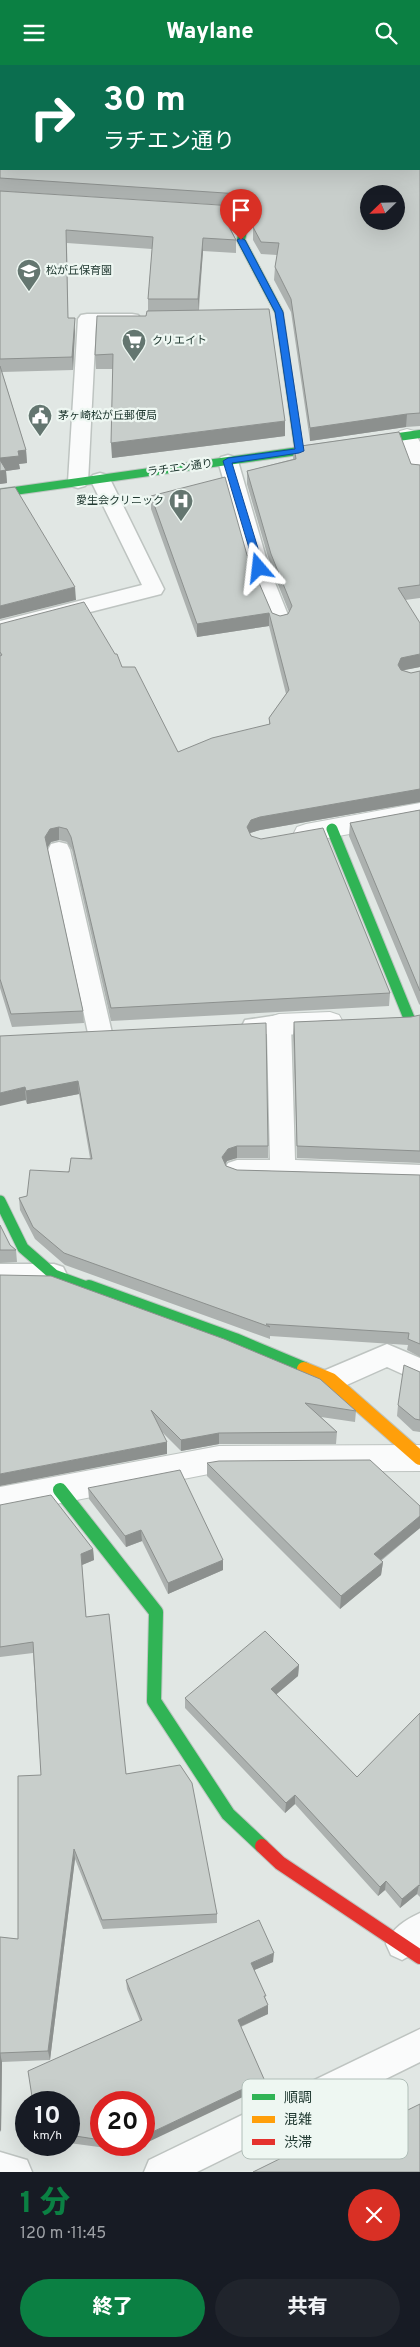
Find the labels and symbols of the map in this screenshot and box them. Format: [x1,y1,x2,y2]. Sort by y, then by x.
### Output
north arrow [360,185,405,230]
pin [220,189,262,240]
school or university icon: 松が丘保育園 [16,258,42,292]
place label: 松が丘保育園 [46,264,112,278]
supermarket icon: クリエイト [121,328,147,362]
place label: クリエイト [152,334,207,348]
public building icon: 茅ヶ崎松が丘郵便局 [27,403,53,437]
place label: 茅ヶ崎松が丘郵便局 [58,409,157,423]
street label: ラチエン通り [146,456,214,480]
hospital icon: 愛生会クリニック [168,488,194,522]
place label: 愛生会クリニック [76,494,164,508]
position arrow [232,541,284,593]
legend [242,2079,408,2159]
text: 順調 [284,2090,312,2107]
speed limit sign: 20 [90,2091,155,2156]
text: 混雑 [284,2111,312,2129]
text: 渋滞 [284,2135,312,2152]

